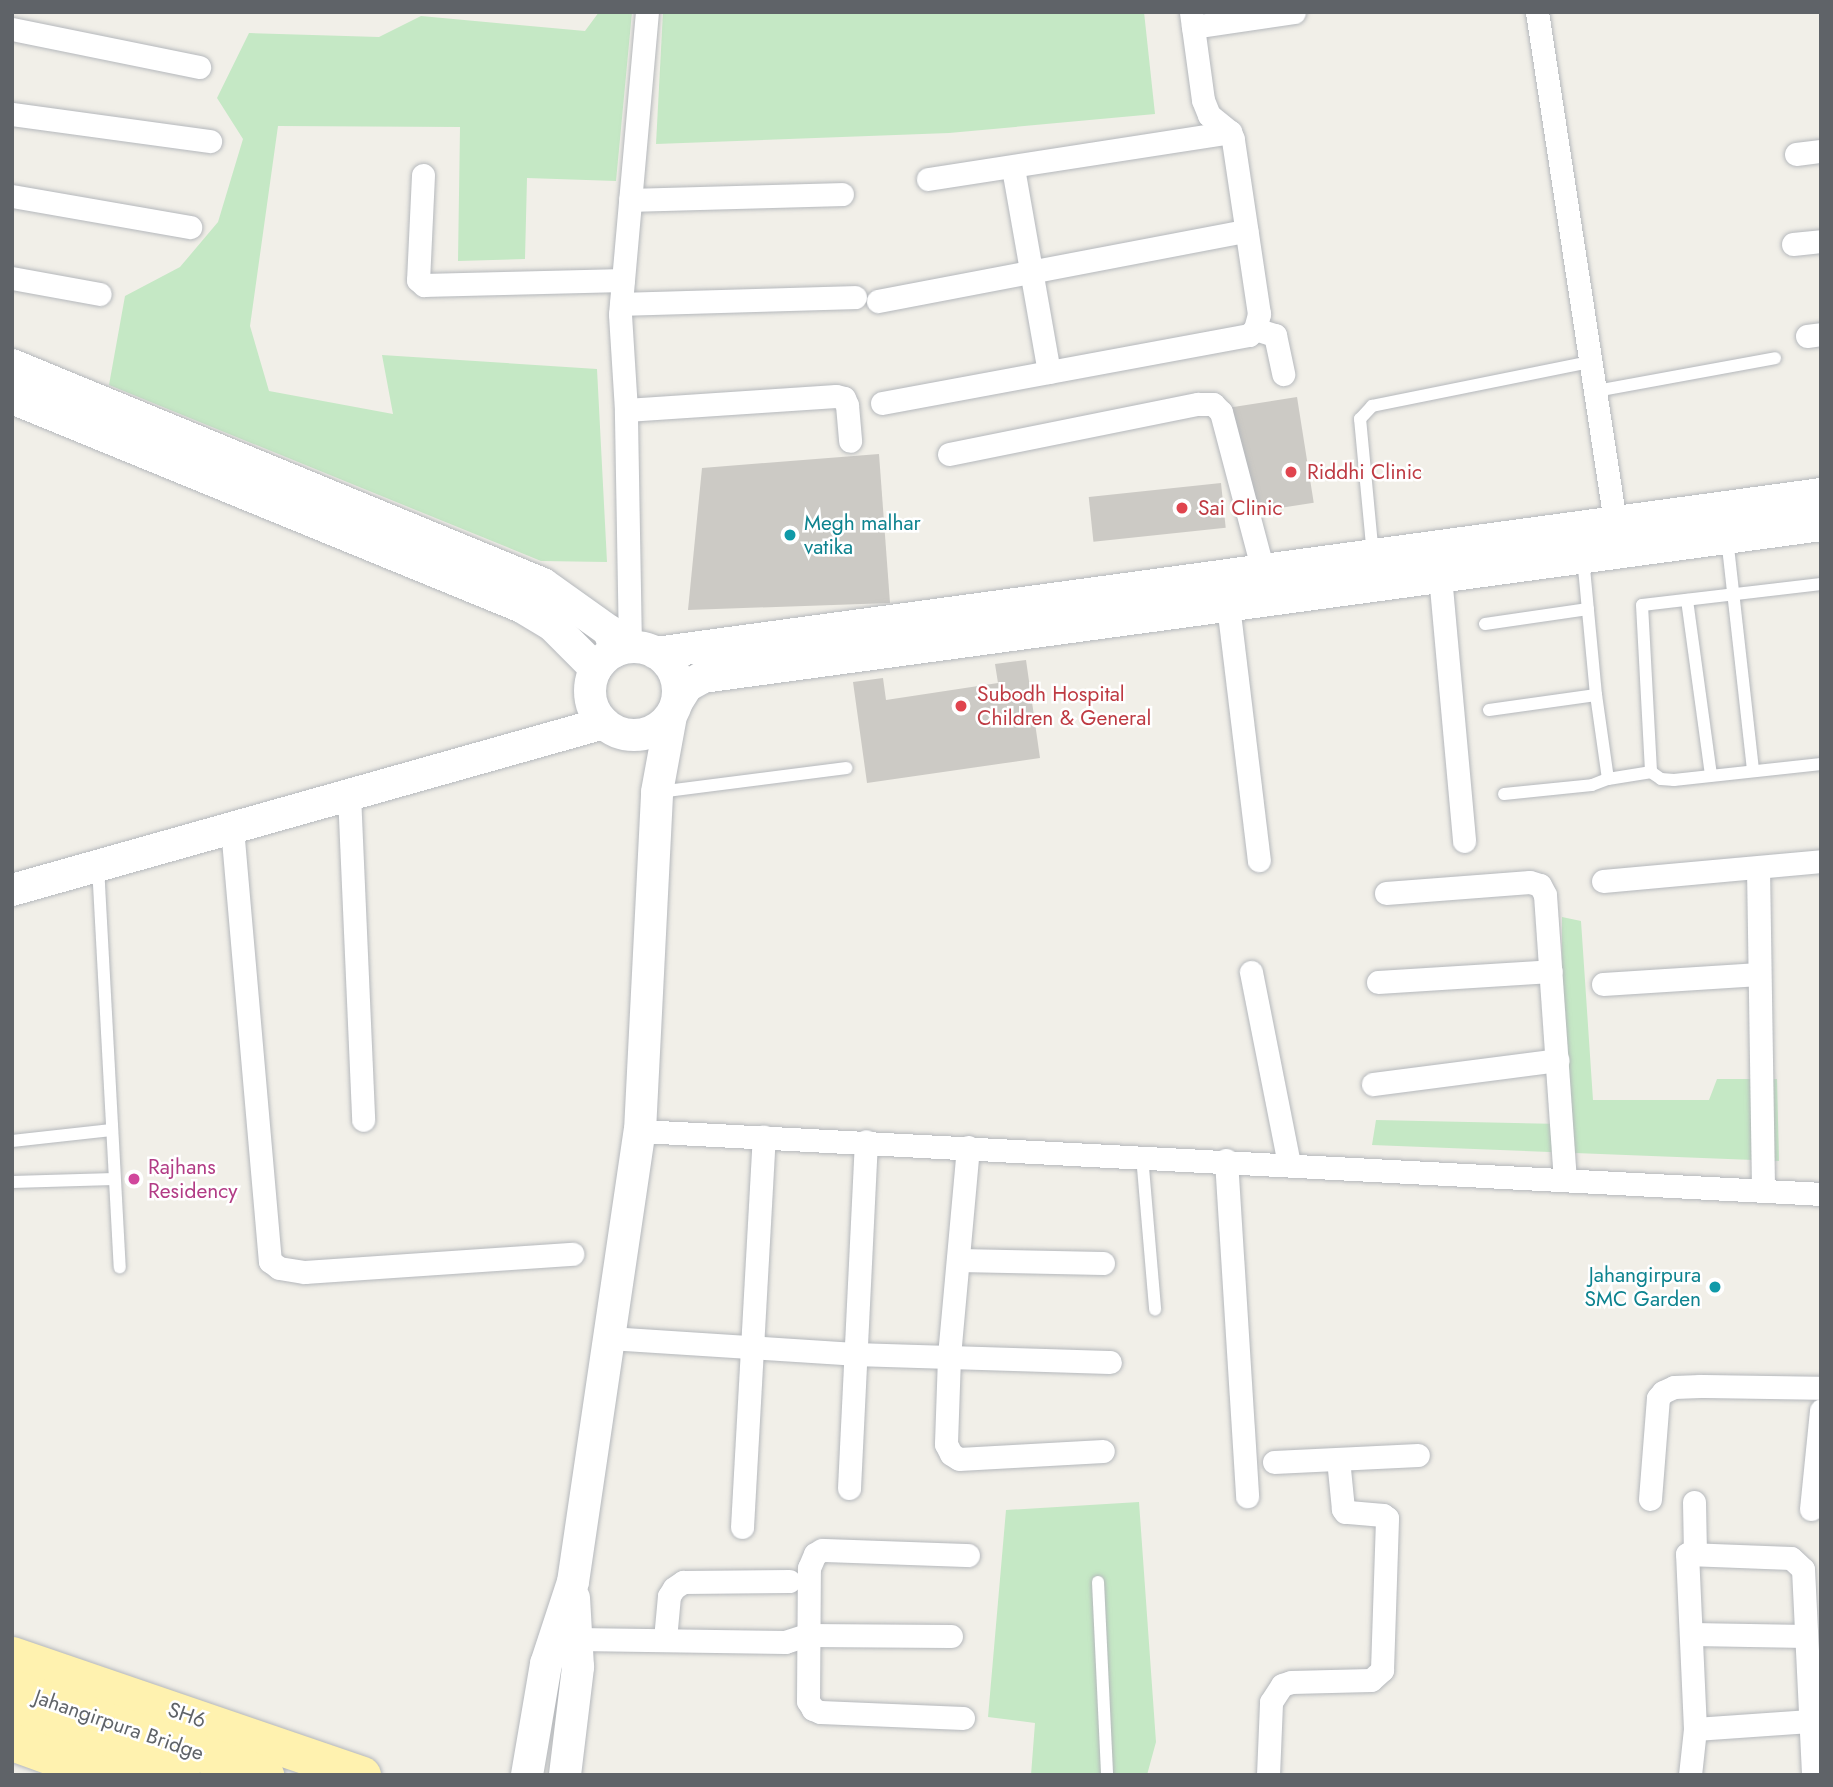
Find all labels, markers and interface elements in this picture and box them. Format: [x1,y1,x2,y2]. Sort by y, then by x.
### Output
place label: Riddhi Clinic [1307,459,1422,485]
marker: Riddhi Clinic [1281,462,1301,482]
place label: Sai Clinic [1198,495,1283,521]
marker: Sai Clinic [1172,498,1192,518]
place label: Megh malhar vatika [804,510,921,560]
marker: Megh malhar vatika [782,527,798,543]
place label: Subodh Hospital Children & General [977,681,1151,731]
marker: Subodh Hospital Children & General [951,696,971,716]
place label: Rajhans Residency [148,1154,238,1204]
marker: Rajhans Residency [126,1171,142,1187]
place label: Jahangirpura SMC Garden [1584,1262,1701,1312]
marker: Jahangirpura SMC Garden [1707,1279,1723,1295]
street label: Jahangirpura Bridge [31,1684,207,1766]
street label: SH6 [165,1697,209,1733]

